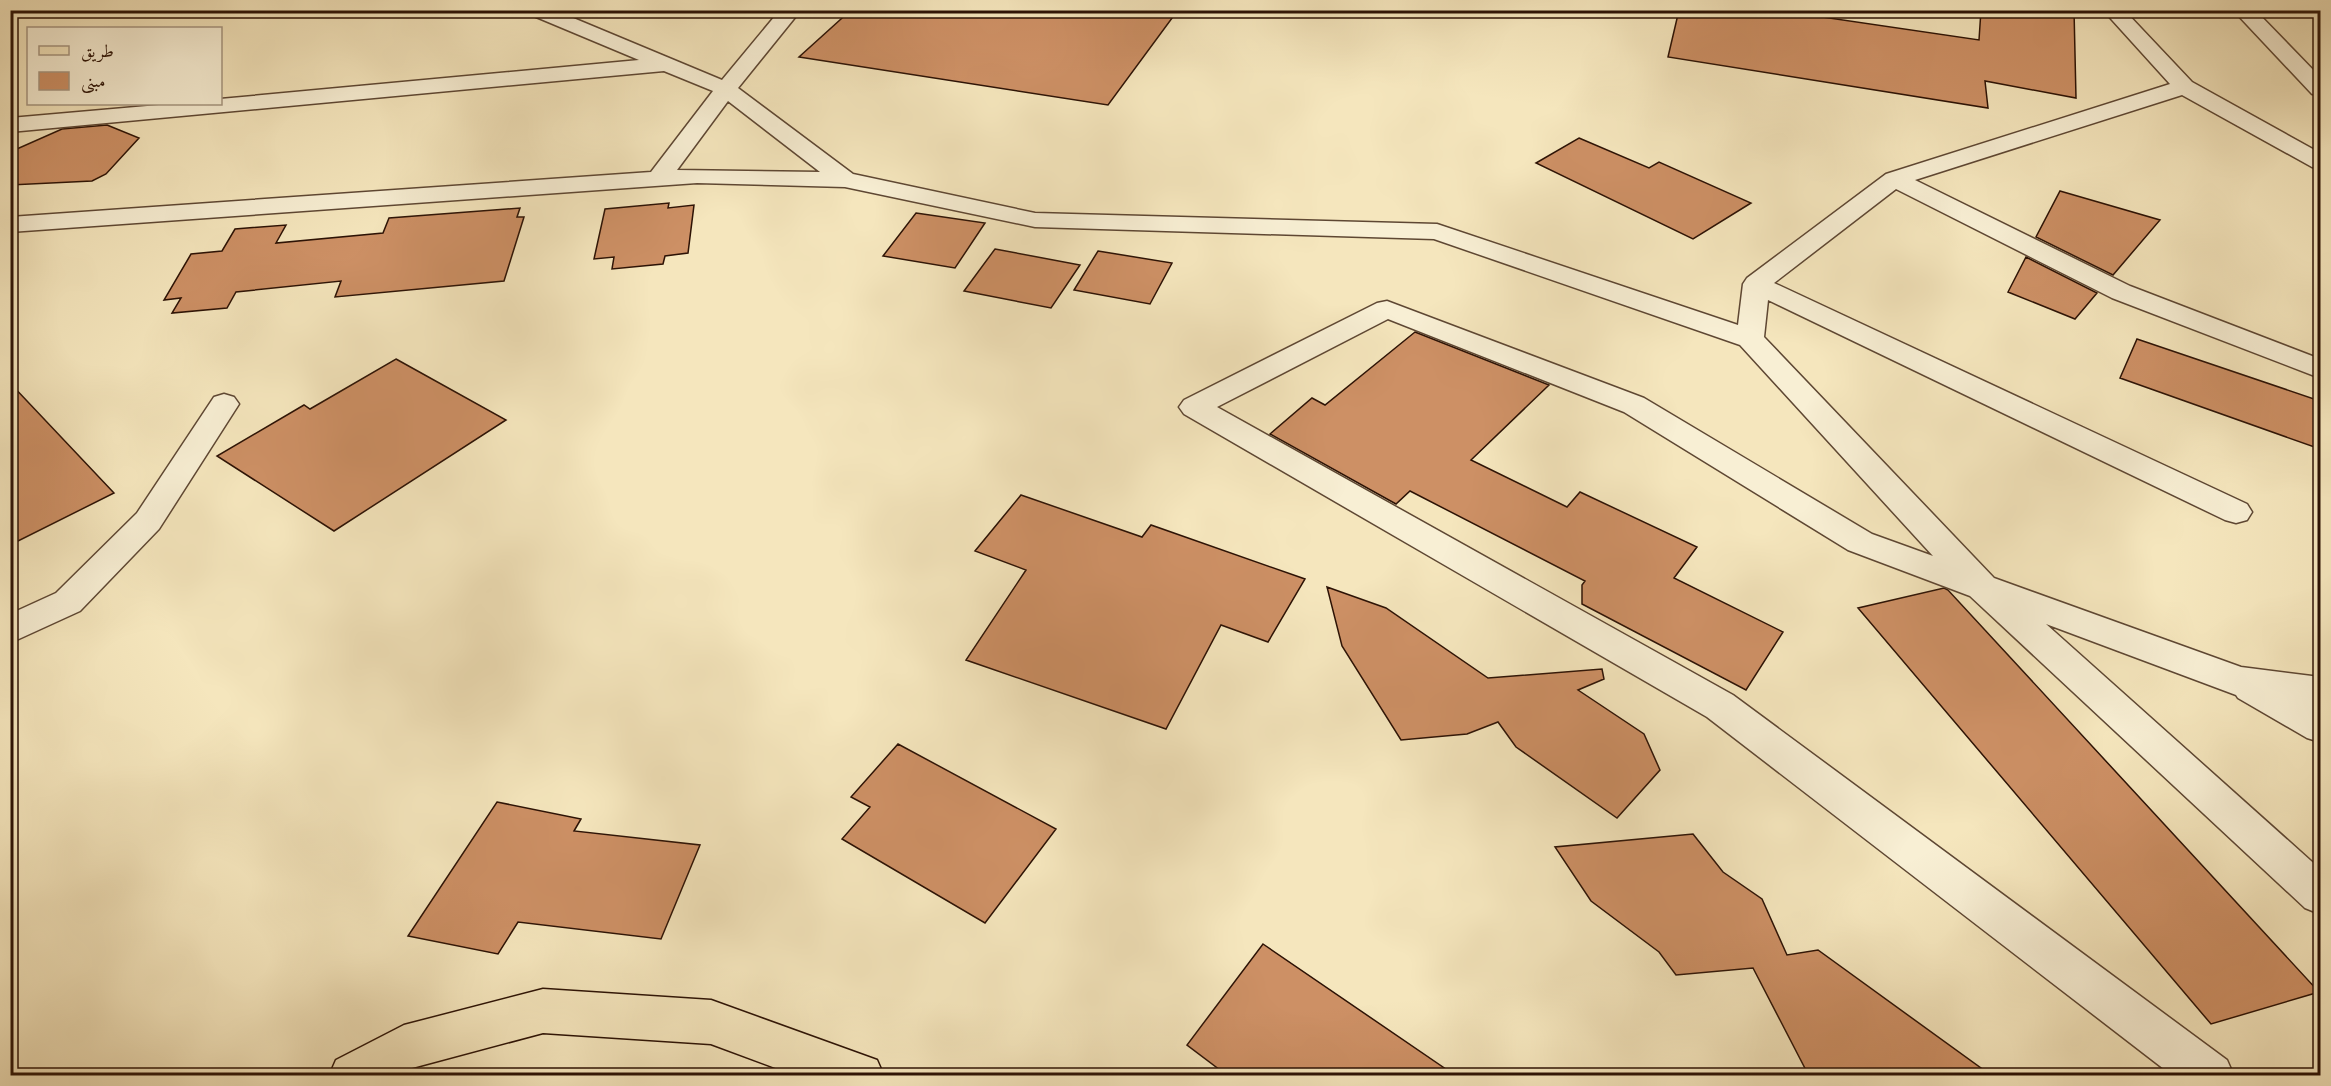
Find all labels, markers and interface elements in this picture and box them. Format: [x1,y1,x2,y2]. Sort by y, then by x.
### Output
legend [27,27,222,105]
text: طريق [81,40,114,63]
text: مبنى [81,70,106,94]

